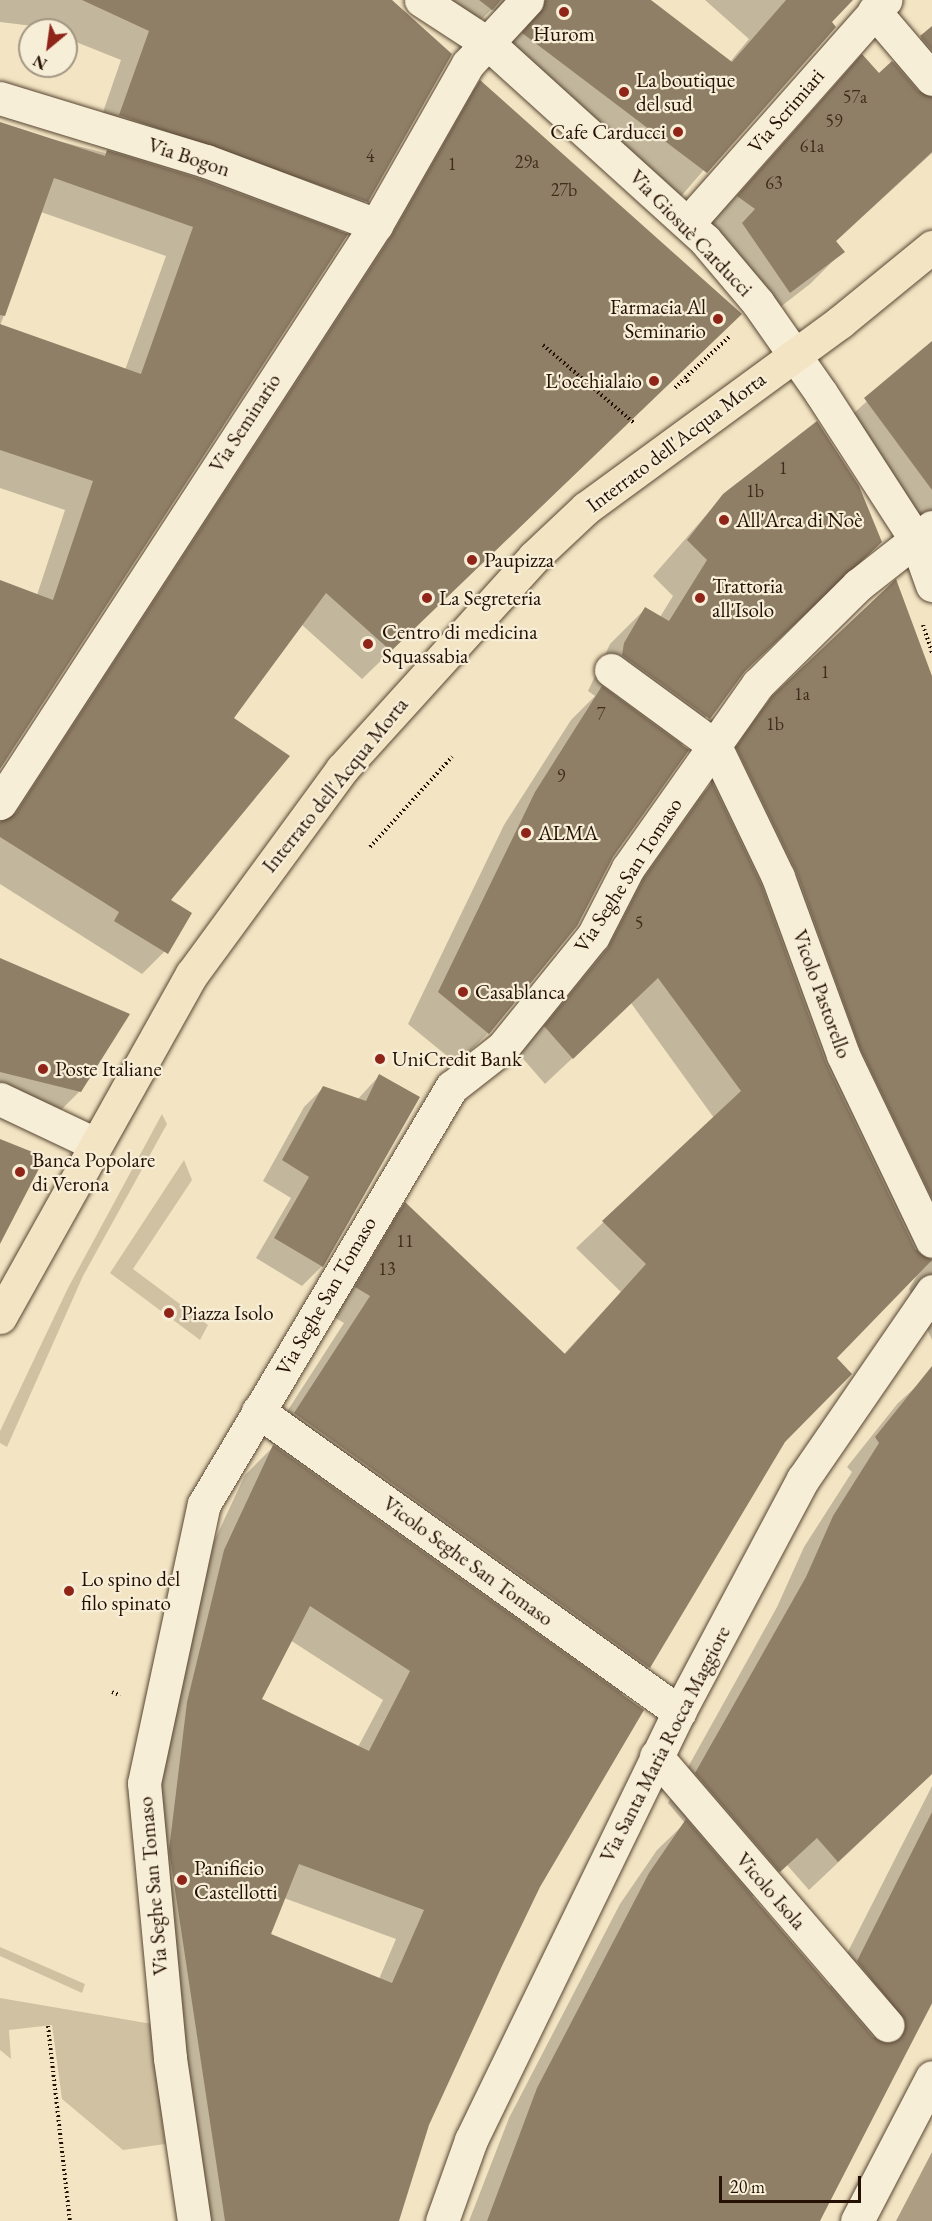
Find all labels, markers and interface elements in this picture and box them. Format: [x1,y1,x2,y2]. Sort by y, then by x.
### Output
marker: Hurom [557,5,571,19]
north arrow [18,18,78,78]
place label: Hurom [533,21,595,47]
text: N [29,50,51,75]
street label: Via Scrimiari [743,64,829,158]
place label: La boutique del sud [636,67,735,117]
marker: La boutique del sud [617,85,631,99]
house number: 57a [843,86,867,108]
house number: 59 [825,110,843,132]
place label: Cafe Carducci [550,119,666,145]
marker: Cafe Carducci [671,125,685,139]
street label: Via Bogon [145,132,233,182]
house number: 61a [800,135,824,157]
house number: 4 [366,145,374,167]
house number: 29a [515,151,539,173]
house number: 1 [448,153,456,175]
street label: Via Giosuè Carducci [624,164,758,302]
house number: 63 [765,172,783,194]
house number: 27b [551,179,577,201]
place label: Farmacia Al Seminario [610,294,706,344]
marker: Farmacia Al Seminario [711,312,725,326]
street label: Interrato dell'Acqua Morta [581,366,771,518]
place label: L'occhialaio [545,368,642,394]
street label: Via Seminario [204,369,286,477]
marker: L'occhialaio [647,374,661,388]
house number: 1 [779,457,787,479]
house number: 1b [746,480,764,502]
place label: All'Arca di Noè [736,507,862,533]
marker: All'Arca di Noè [717,513,731,527]
place label: Paupizza [484,547,554,573]
marker: Paupizza [465,553,479,567]
place label: Trattoria all'Isolo [712,573,783,623]
place label: La Segreteria [439,585,541,611]
marker: La Segreteria [420,591,434,605]
marker: Trattoria all'Isolo [693,591,707,605]
place label: Centro di medicina Squassabia [382,619,538,669]
marker: Centro di medicina Squassabia [359,635,377,653]
house number: 1 [821,661,829,683]
house number: 1a [794,683,810,705]
street label: Interrato dell'Acqua Morta [257,692,413,878]
house number: 7 [597,703,605,725]
house number: 1b [766,713,784,735]
house number: 9 [557,765,565,787]
street label: Via Seghe San Tomaso [569,793,687,957]
place label: ALMA [538,820,598,846]
marker: ALMA [519,826,533,840]
house number: 5 [635,912,643,934]
street label: Vicolo Pastorello [787,926,857,1062]
place label: Casablanca [475,979,565,1005]
marker: Casablanca [456,985,470,999]
place label: UniCredit Bank [392,1046,522,1072]
marker: UniCredit Bank [373,1052,387,1066]
place label: Poste Italiane [55,1056,162,1082]
marker: Poste Italiane [36,1062,50,1076]
place label: Banca Popolare di Verona [32,1147,155,1197]
marker: Banca Popolare di Verona [13,1165,27,1179]
street label: Via Seghe San Tomaso [270,1212,382,1380]
house number: 11 [396,1230,414,1252]
house number: 13 [378,1258,396,1280]
place label: Piazza Isolo [181,1300,274,1326]
marker: Piazza Isolo [162,1306,176,1320]
street label: Vicolo Seghe San Tomaso [378,1491,558,1631]
place label: Lo spino del filo spinato [81,1566,180,1616]
marker: Lo spino del filo spinato [62,1584,76,1598]
street label: Via Santa Maria Rocca Maggiore [594,1622,736,1866]
street label: Via Seghe San Tomaso [133,1796,173,1976]
street label: Vicolo Isola [731,1847,811,1935]
place label: Panificio Castellotti [194,1855,278,1905]
marker: Panificio Castellotti [175,1873,189,1887]
scale bar [722,2164,864,2202]
text: 20 m [730,2175,765,2198]

